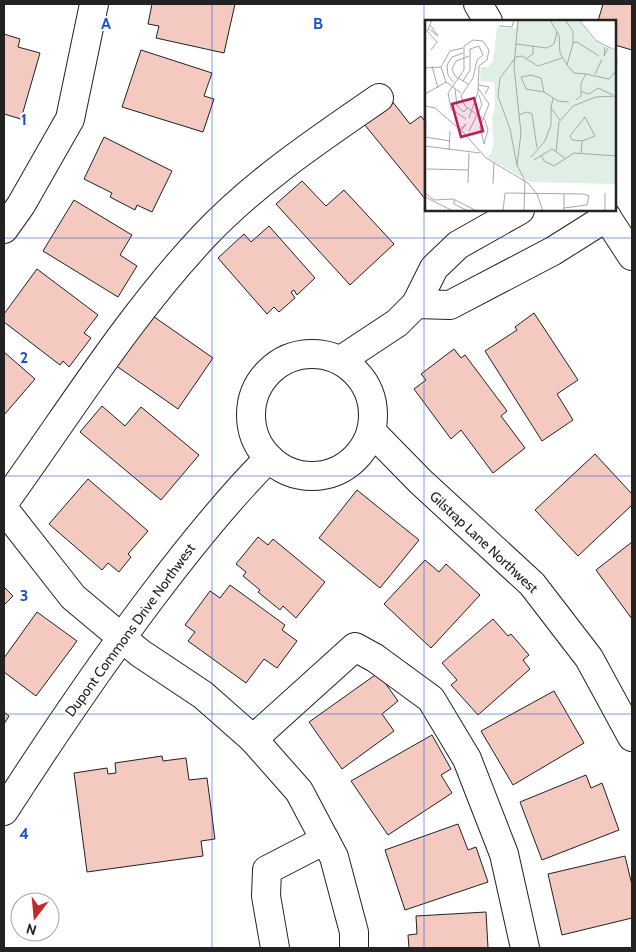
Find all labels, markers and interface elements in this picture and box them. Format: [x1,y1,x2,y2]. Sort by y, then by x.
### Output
text: A [101,14,111,33]
text: B [313,14,323,33]
inset map [425,20,616,211]
text: 1 [21,110,27,129]
text: 2 [20,348,28,367]
street label: Gilstrap Lane Northwest [426,487,542,597]
street label: Dupont Commons Drive Northwest [61,540,199,720]
text: 3 [20,586,28,605]
text: 4 [19,824,29,843]
north arrow [10,892,60,942]
text: N [24,919,39,940]

